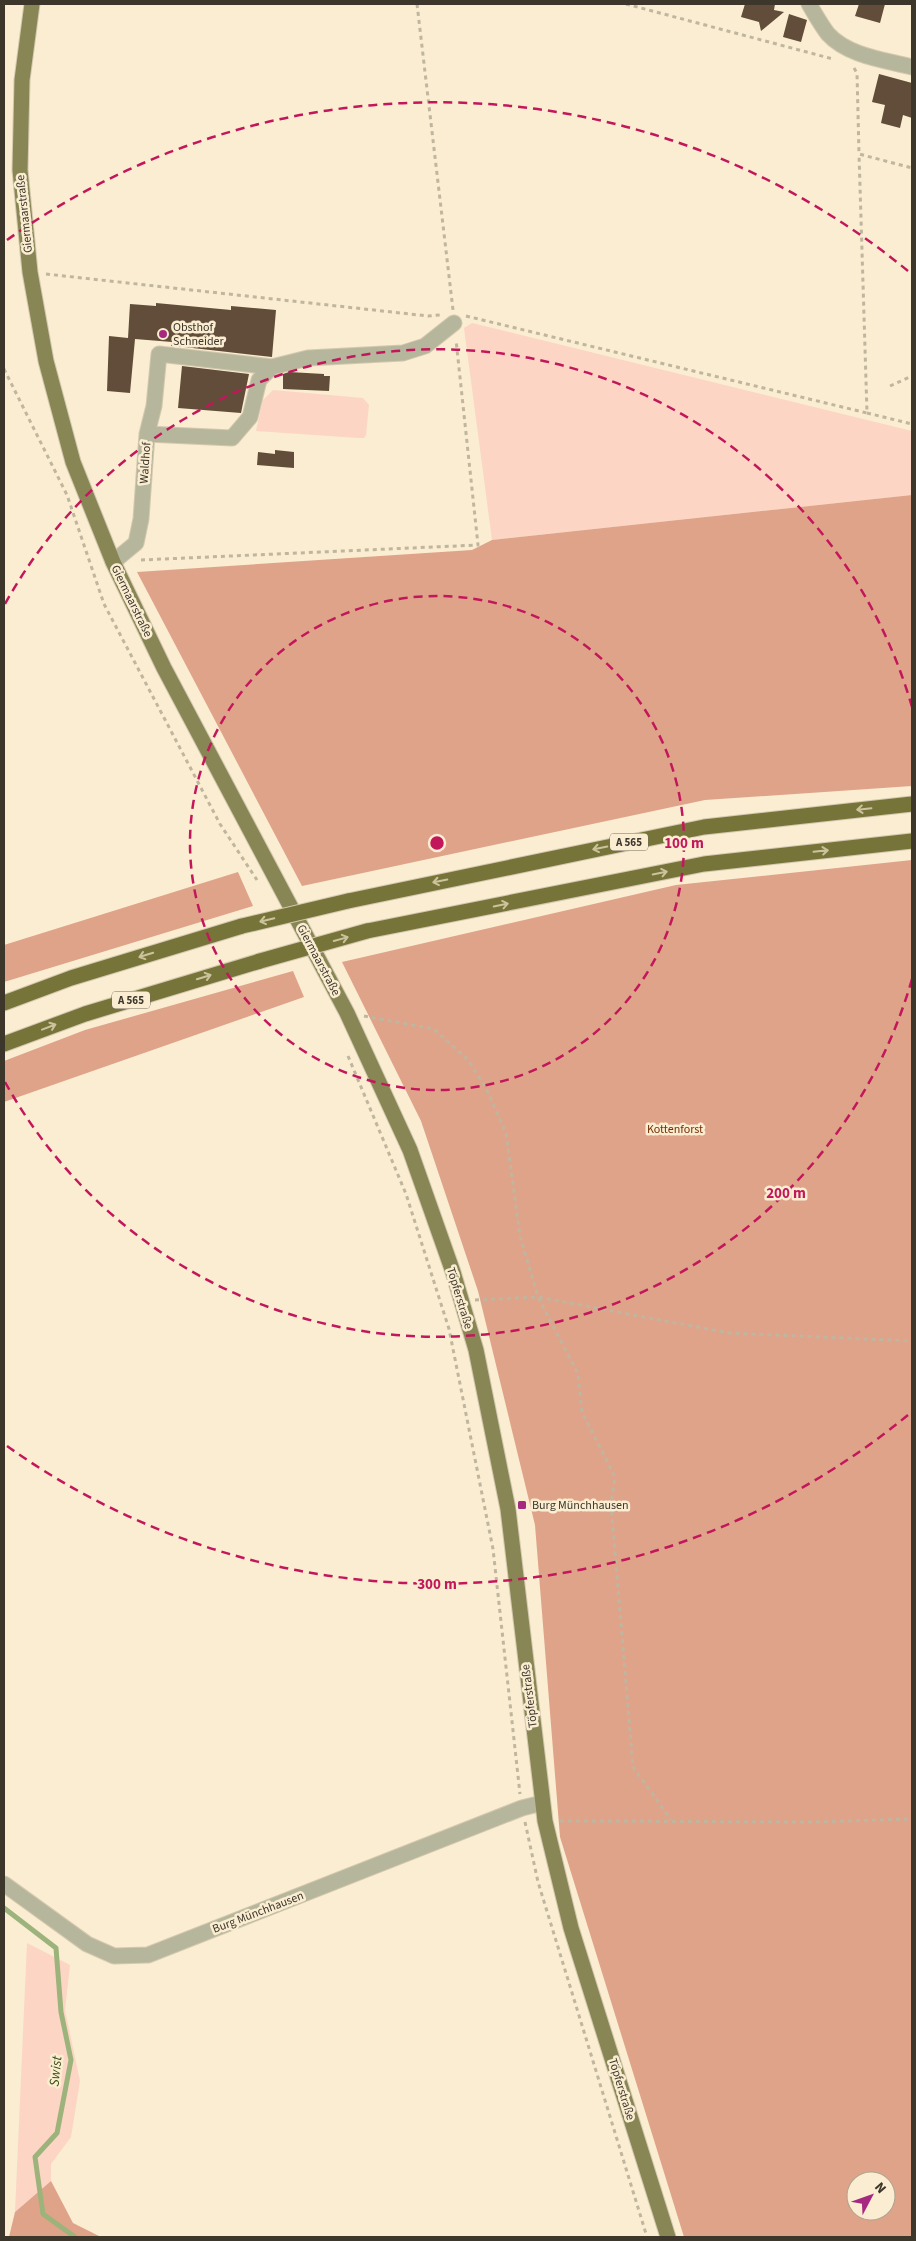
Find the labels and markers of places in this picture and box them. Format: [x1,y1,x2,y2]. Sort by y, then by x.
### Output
place label: Obsthof Schneider [173,319,224,350]
marker: Obsthof Schneider [157,328,169,340]
centre of rings [428,834,446,852]
place label: Burg Münchhausen [532,1497,629,1514]
marker: Burg Münchhausen [516,1499,528,1511]

